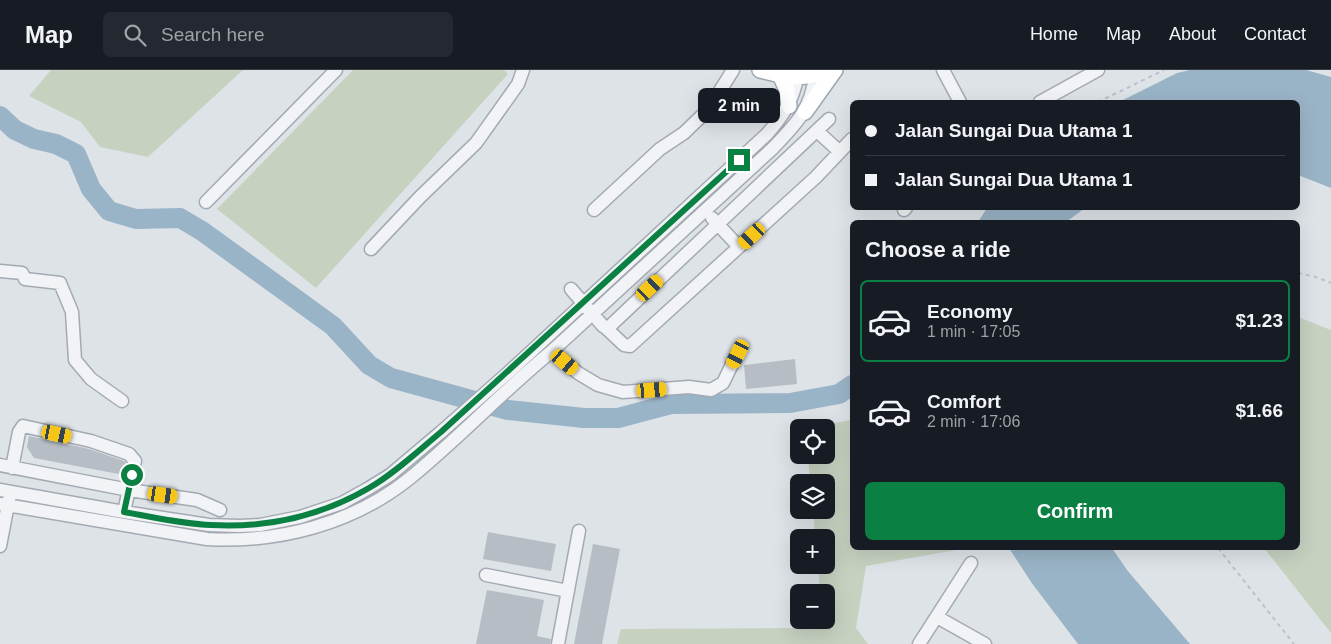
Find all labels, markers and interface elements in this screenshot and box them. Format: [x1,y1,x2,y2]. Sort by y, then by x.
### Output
search box [103,12,453,57]
text: Map [25,21,73,48]
icon: search [121,21,149,49]
text: Search here [161,24,265,45]
text: Home [1030,24,1078,44]
text: Map [1106,24,1141,44]
text: About [1169,24,1216,44]
text: Contact [1244,24,1306,44]
callout: 2 min [698,88,780,122]
text: 2 min [718,97,760,114]
text: Jalan Sungai Dua Utama 1 [895,120,1133,141]
route end [728,149,750,171]
text: Jalan Sungai Dua Utama 1 [895,169,1133,190]
car [735,220,768,252]
text: Choose a ride [865,237,1010,262]
car [633,272,666,304]
icon: car [867,299,912,344]
text: Economy [927,301,1013,322]
text: $1.23 [1235,310,1283,331]
text: 1 min · 17:05 [927,323,1020,340]
car [724,337,751,371]
car [548,347,581,377]
car [636,381,667,399]
icon: car [867,389,912,434]
text: Comfort [927,391,1001,412]
text: $1.66 [1235,400,1283,421]
text: 2 min · 17:06 [927,413,1020,430]
map controls [790,419,835,629]
button: locate [790,419,835,464]
car [40,424,73,444]
route start [121,464,143,486]
button: layers [790,474,835,519]
button: Confirm [865,482,1285,540]
car [147,485,178,505]
button: + [790,529,835,574]
button: − [790,584,835,629]

